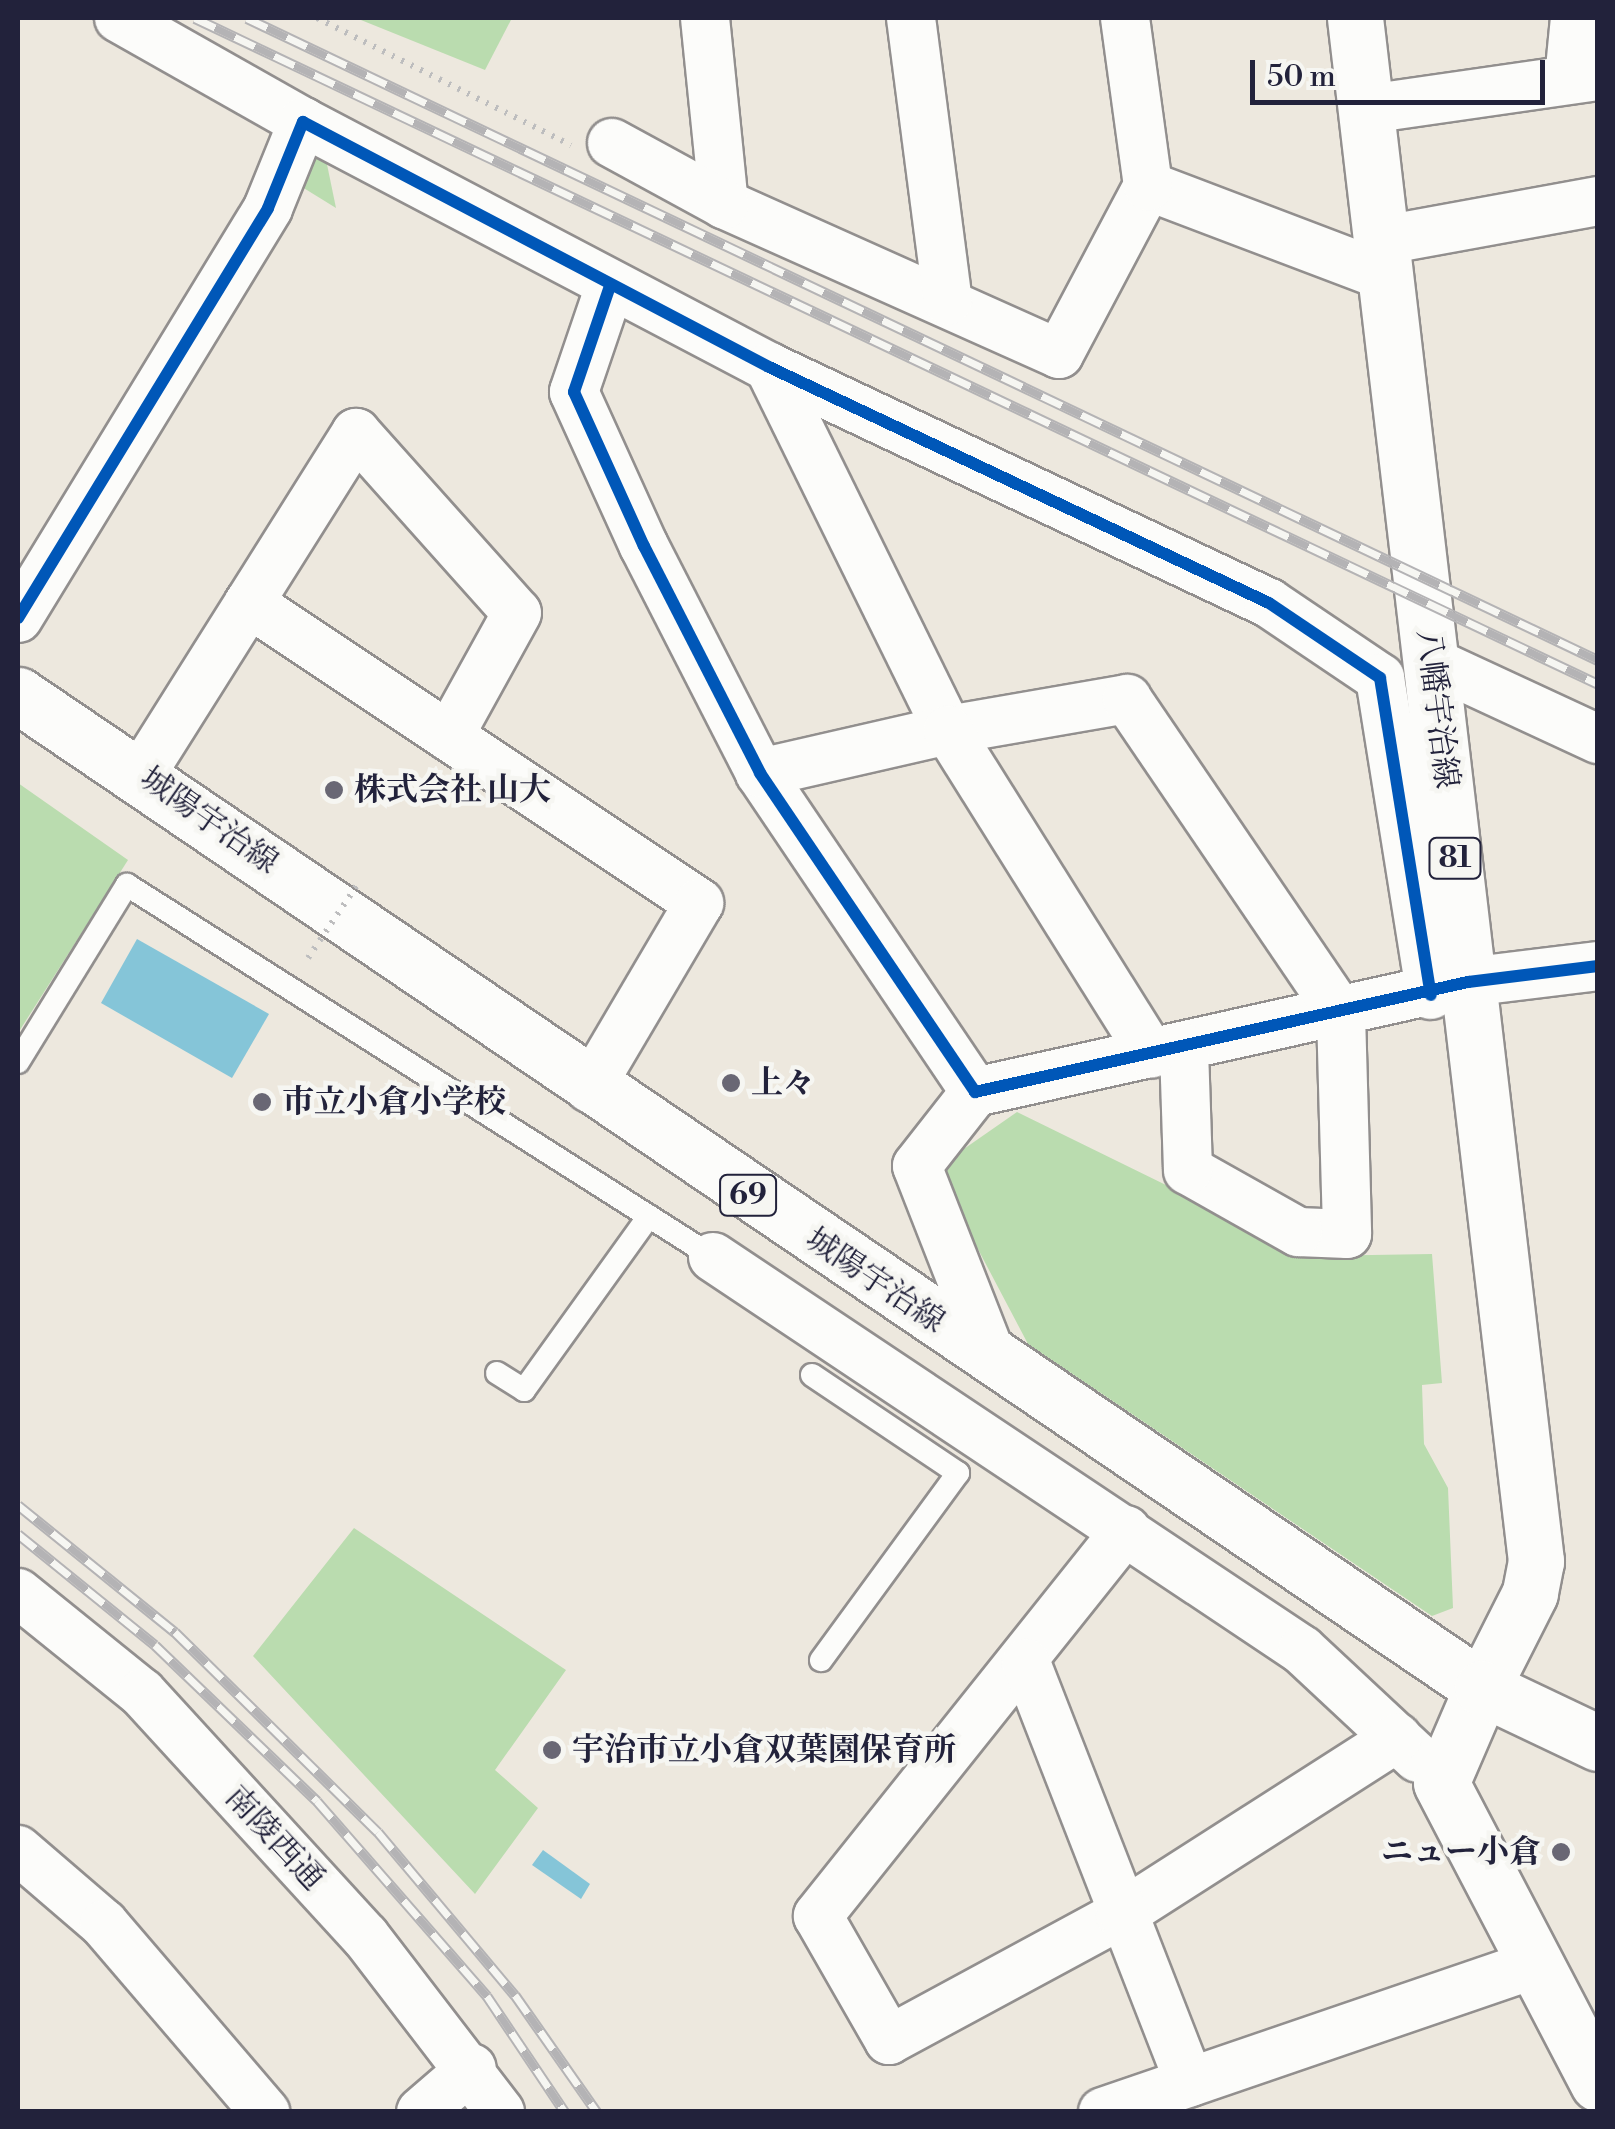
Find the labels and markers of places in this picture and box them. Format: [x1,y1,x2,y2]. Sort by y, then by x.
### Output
place label: 株式会社 山大 [354,771,551,809]
marker: 株式会社 山大 [323,779,345,801]
place label: 上々 [751,1064,815,1102]
marker: 上々 [720,1072,742,1094]
place label: 市立小倉小学校 [282,1083,506,1121]
marker: 市立小倉小学校 [251,1091,273,1113]
place label: 宇治市立小倉双葉園保育所 [572,1731,956,1769]
marker: 宇治市立小倉双葉園保育所 [541,1739,563,1761]
place label: ニュー小倉 [1381,1833,1541,1871]
marker: ニュー小倉 [1550,1841,1572,1863]

